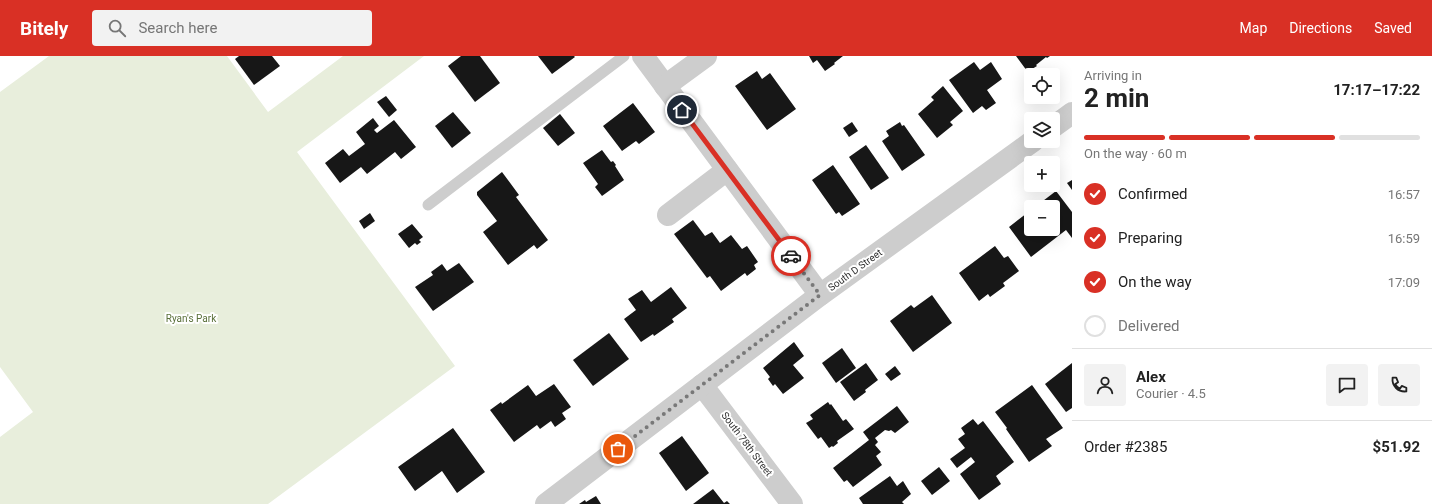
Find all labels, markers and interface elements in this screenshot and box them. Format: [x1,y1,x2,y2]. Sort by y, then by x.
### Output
search box [92,10,372,46]
text: Bitely [20,17,68,40]
icon: search [106,17,128,39]
text: Search here [138,19,217,37]
text: Map [1240,20,1267,36]
text: Directions [1289,20,1352,36]
text: Saved [1374,20,1412,36]
map controls [1024,68,1060,236]
button: locate [1024,68,1060,104]
text: Arriving in [1084,68,1142,83]
text: 17:17–17:22 [1333,81,1420,99]
text: 2 min [1084,83,1149,113]
pin [665,93,699,127]
icon: home [671,99,693,121]
button: layers [1024,112,1060,148]
text: On the way · 60 m [1084,146,1187,161]
button: + [1024,156,1060,192]
icon: check [1084,183,1106,205]
text: Confirmed [1118,185,1188,203]
text: 16:57 [1388,187,1420,202]
button: − [1024,200,1060,236]
icon: check [1084,227,1106,249]
text: Preparing [1118,229,1182,247]
text: 16:59 [1388,231,1420,246]
courier [771,236,811,276]
icon: car [780,245,802,267]
street label: South D Street [826,247,884,293]
icon: check [1084,271,1106,293]
text: On the way [1118,273,1192,291]
text: 17:09 [1388,275,1420,290]
park label: Ryan's Park [166,313,217,324]
text: Delivered [1118,317,1180,335]
button: person [1084,364,1126,406]
button: chat [1326,364,1368,406]
button: phone [1378,364,1420,406]
text: Alex [1136,368,1166,386]
text: Courier · 4.5 [1136,386,1206,401]
street label: South 78th Street [719,410,775,478]
pin [601,432,635,466]
icon: bag [607,438,629,460]
text: Order #2385 [1084,438,1167,456]
text: $51.92 [1373,438,1420,456]

